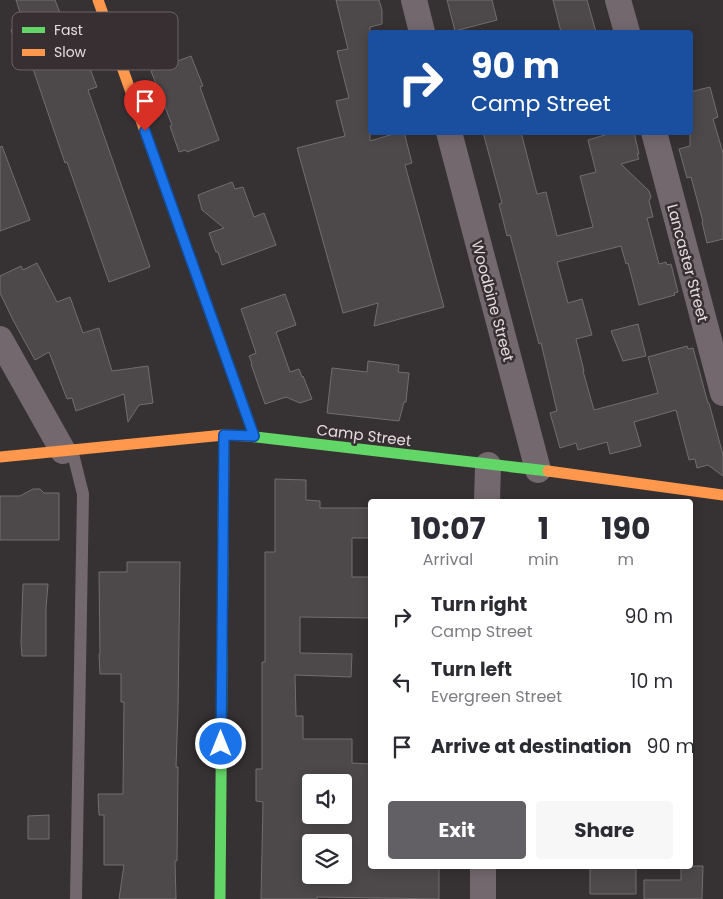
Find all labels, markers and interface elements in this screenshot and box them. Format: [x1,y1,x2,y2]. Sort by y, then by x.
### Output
legend [12,12,178,70]
text: Fast [54,20,83,40]
text: 90 m [471,41,560,90]
text: Slow [54,42,87,62]
icon: right [388,50,453,115]
pin [124,80,166,131]
icon: arrive [131,87,159,115]
text: Camp Street [471,88,611,119]
street label: Lancaster Street [662,202,714,324]
street label: Woodbine Street [467,238,519,364]
street label: Camp Street [315,419,413,451]
text: 10:07 [411,507,486,550]
text: 1 [538,507,549,550]
text: 190 [601,507,650,550]
text: Arrival [423,548,473,571]
text: min [528,548,559,571]
text: m [618,548,634,571]
text: Turn right [431,591,527,618]
icon: right [388,603,416,631]
text: 90 m [624,603,673,630]
text: Camp Street [431,620,533,643]
text: Turn left [431,656,512,683]
icon: left [388,668,416,696]
text: 10 m [630,668,673,695]
text: Evergreen Street [431,685,562,708]
position arrow [194,717,246,769]
icon: arrive [388,733,416,761]
text: Arrive at destination [431,733,632,760]
text: 90 m [647,733,695,760]
map controls [302,774,352,884]
button: sound [302,774,352,824]
button: Exit [388,801,526,859]
button: Share [536,801,673,859]
button: layers [302,834,352,884]

